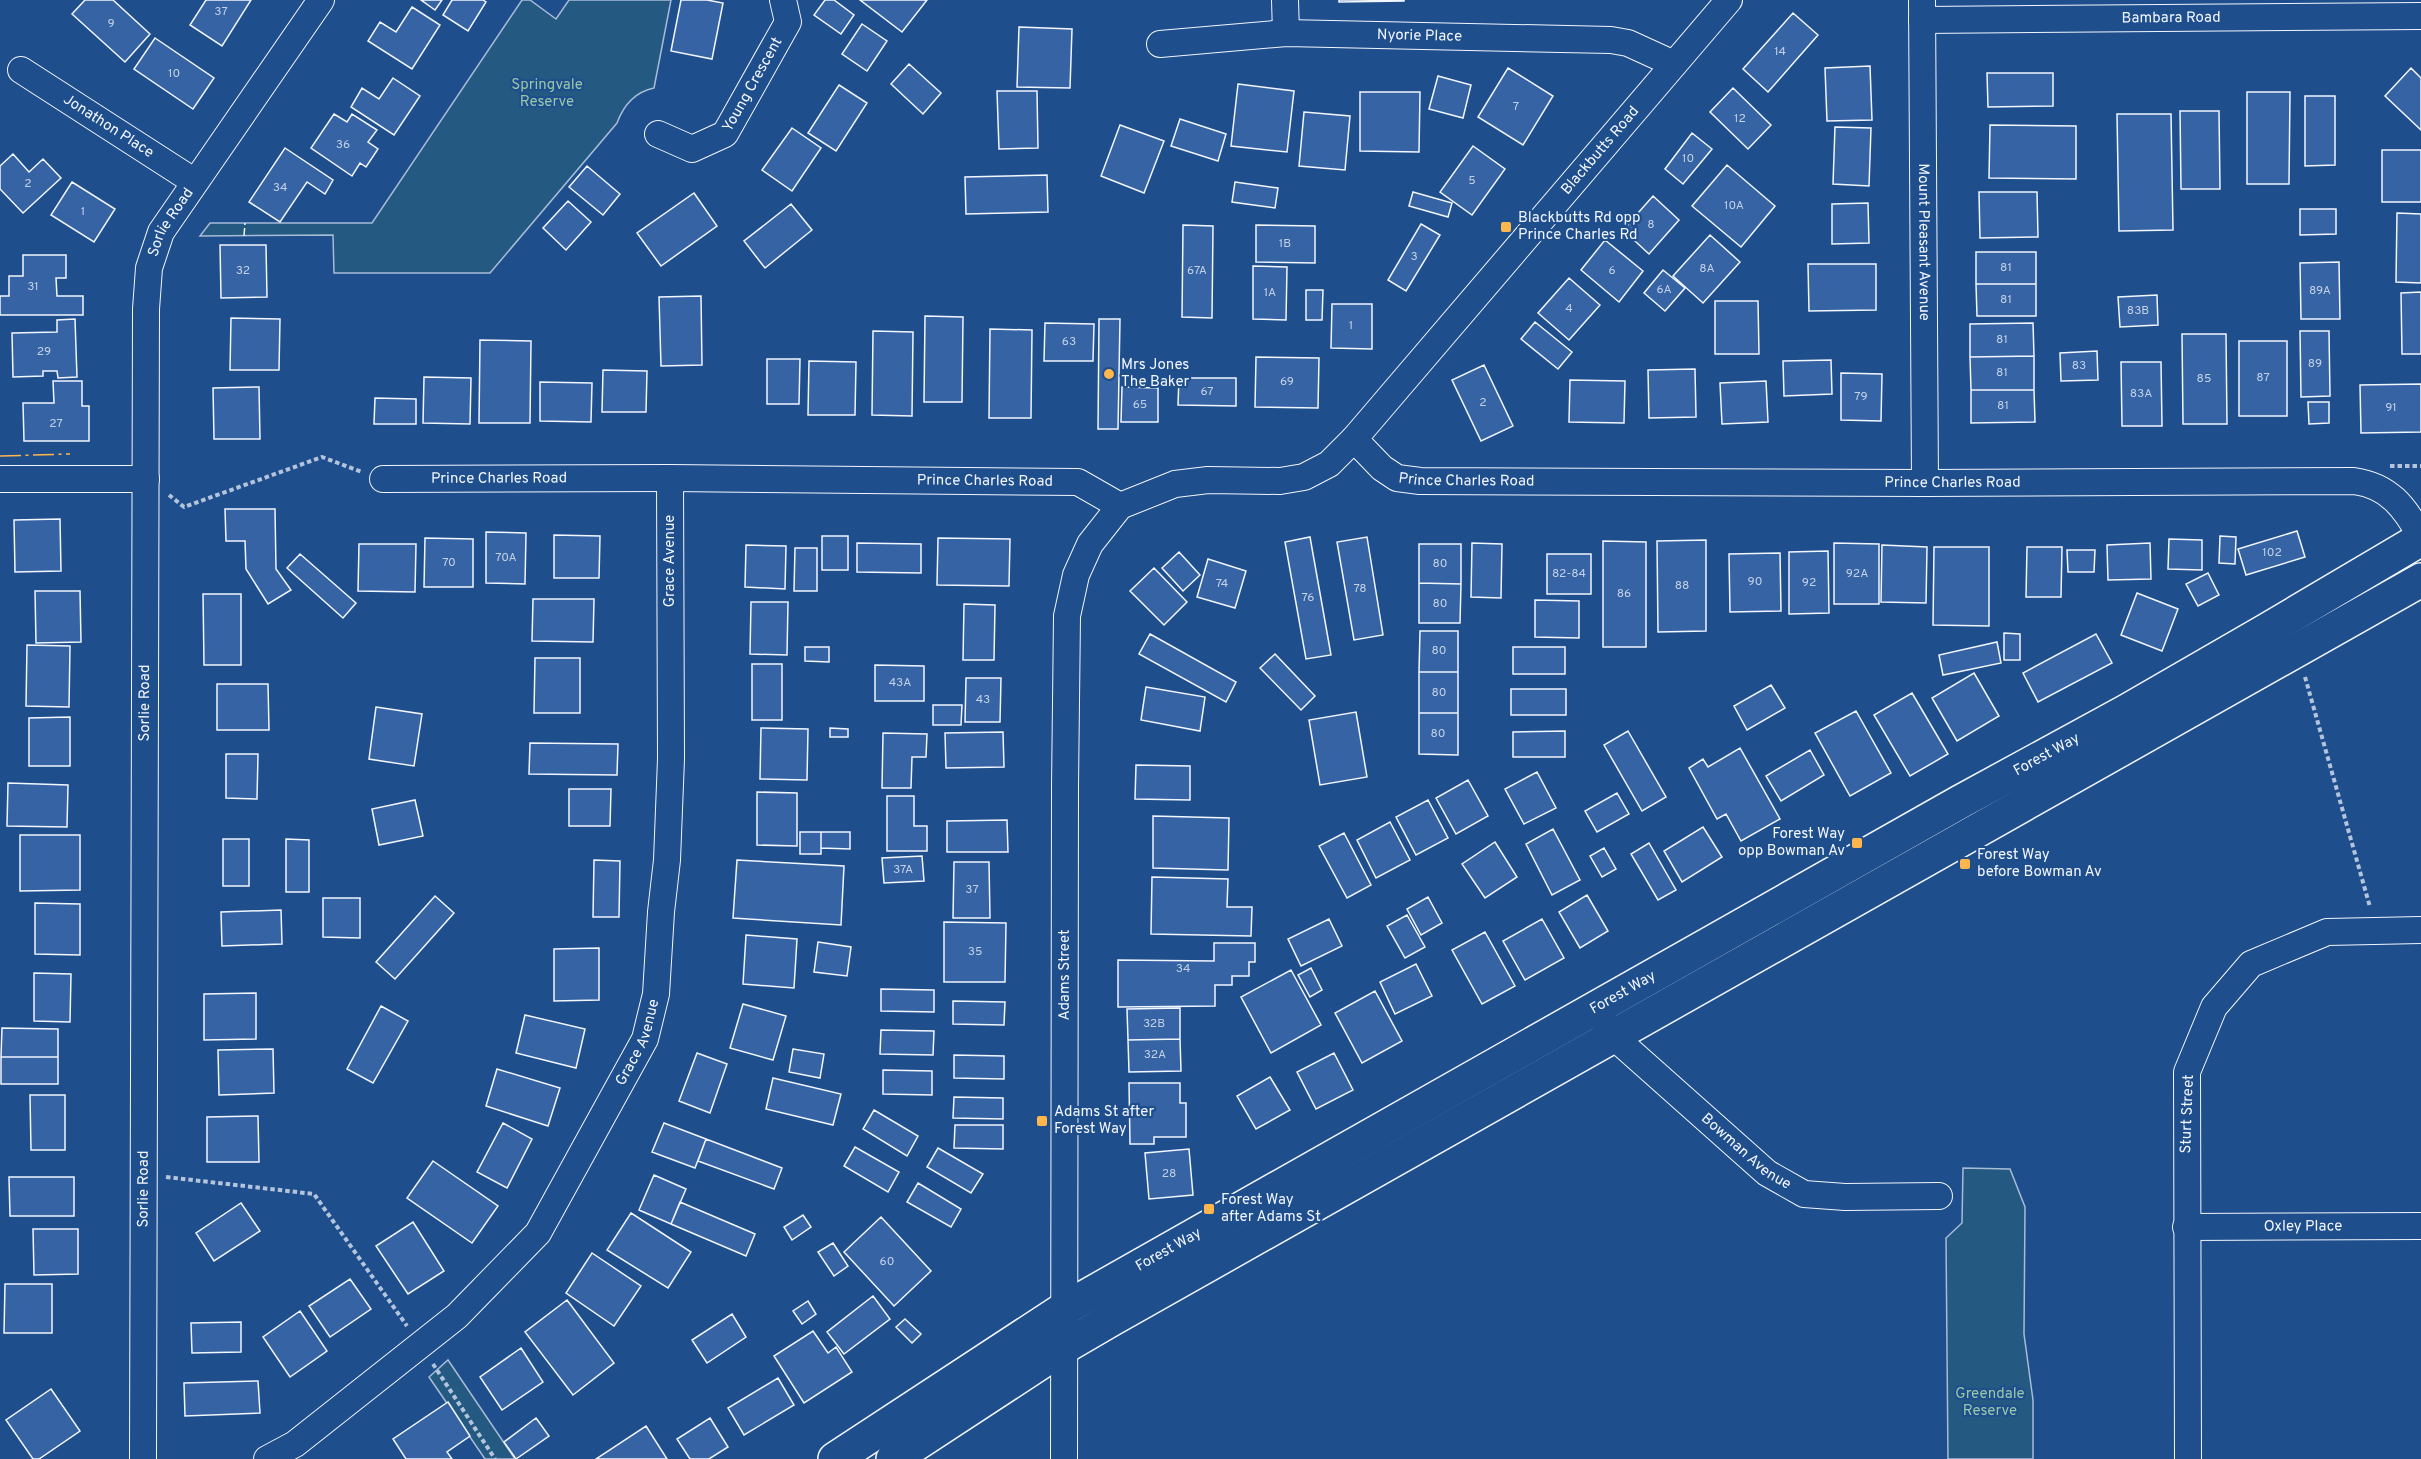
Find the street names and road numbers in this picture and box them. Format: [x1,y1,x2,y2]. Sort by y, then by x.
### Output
street label: Bambara Road [2121,8,2221,28]
street label: Nyorie Place [1377,25,1462,46]
street label: Young Crescent [719,34,787,135]
street label: Jonathon Place [59,90,157,162]
street label: Blackbutts Road [1557,102,1643,199]
street label: Mount Pleasant Avenue [1914,163,1933,321]
street label: Sorlie Road [144,184,198,259]
street label: Prince Charles Road [431,469,567,488]
street label: Prince Charles Road [1397,469,1535,491]
street label: Prince Charles Road [917,471,1053,491]
street label: Prince Charles Road [1884,473,2021,493]
street label: Grace Avenue [661,515,680,607]
street label: Sorlie Road [135,665,155,741]
street label: Forest Way [2010,729,2083,780]
street label: Adams Street [1055,929,1074,1021]
street label: Forest Way [1587,966,1659,1019]
street label: Grace Avenue [611,997,664,1089]
street label: Sturt Street [2177,1074,2199,1154]
street label: Bowman Avenue [1697,1109,1794,1194]
street label: Sorlie Road [134,1151,153,1227]
street label: Oxley Place [2264,1217,2342,1236]
street label: Forest Way [1132,1224,1205,1276]

